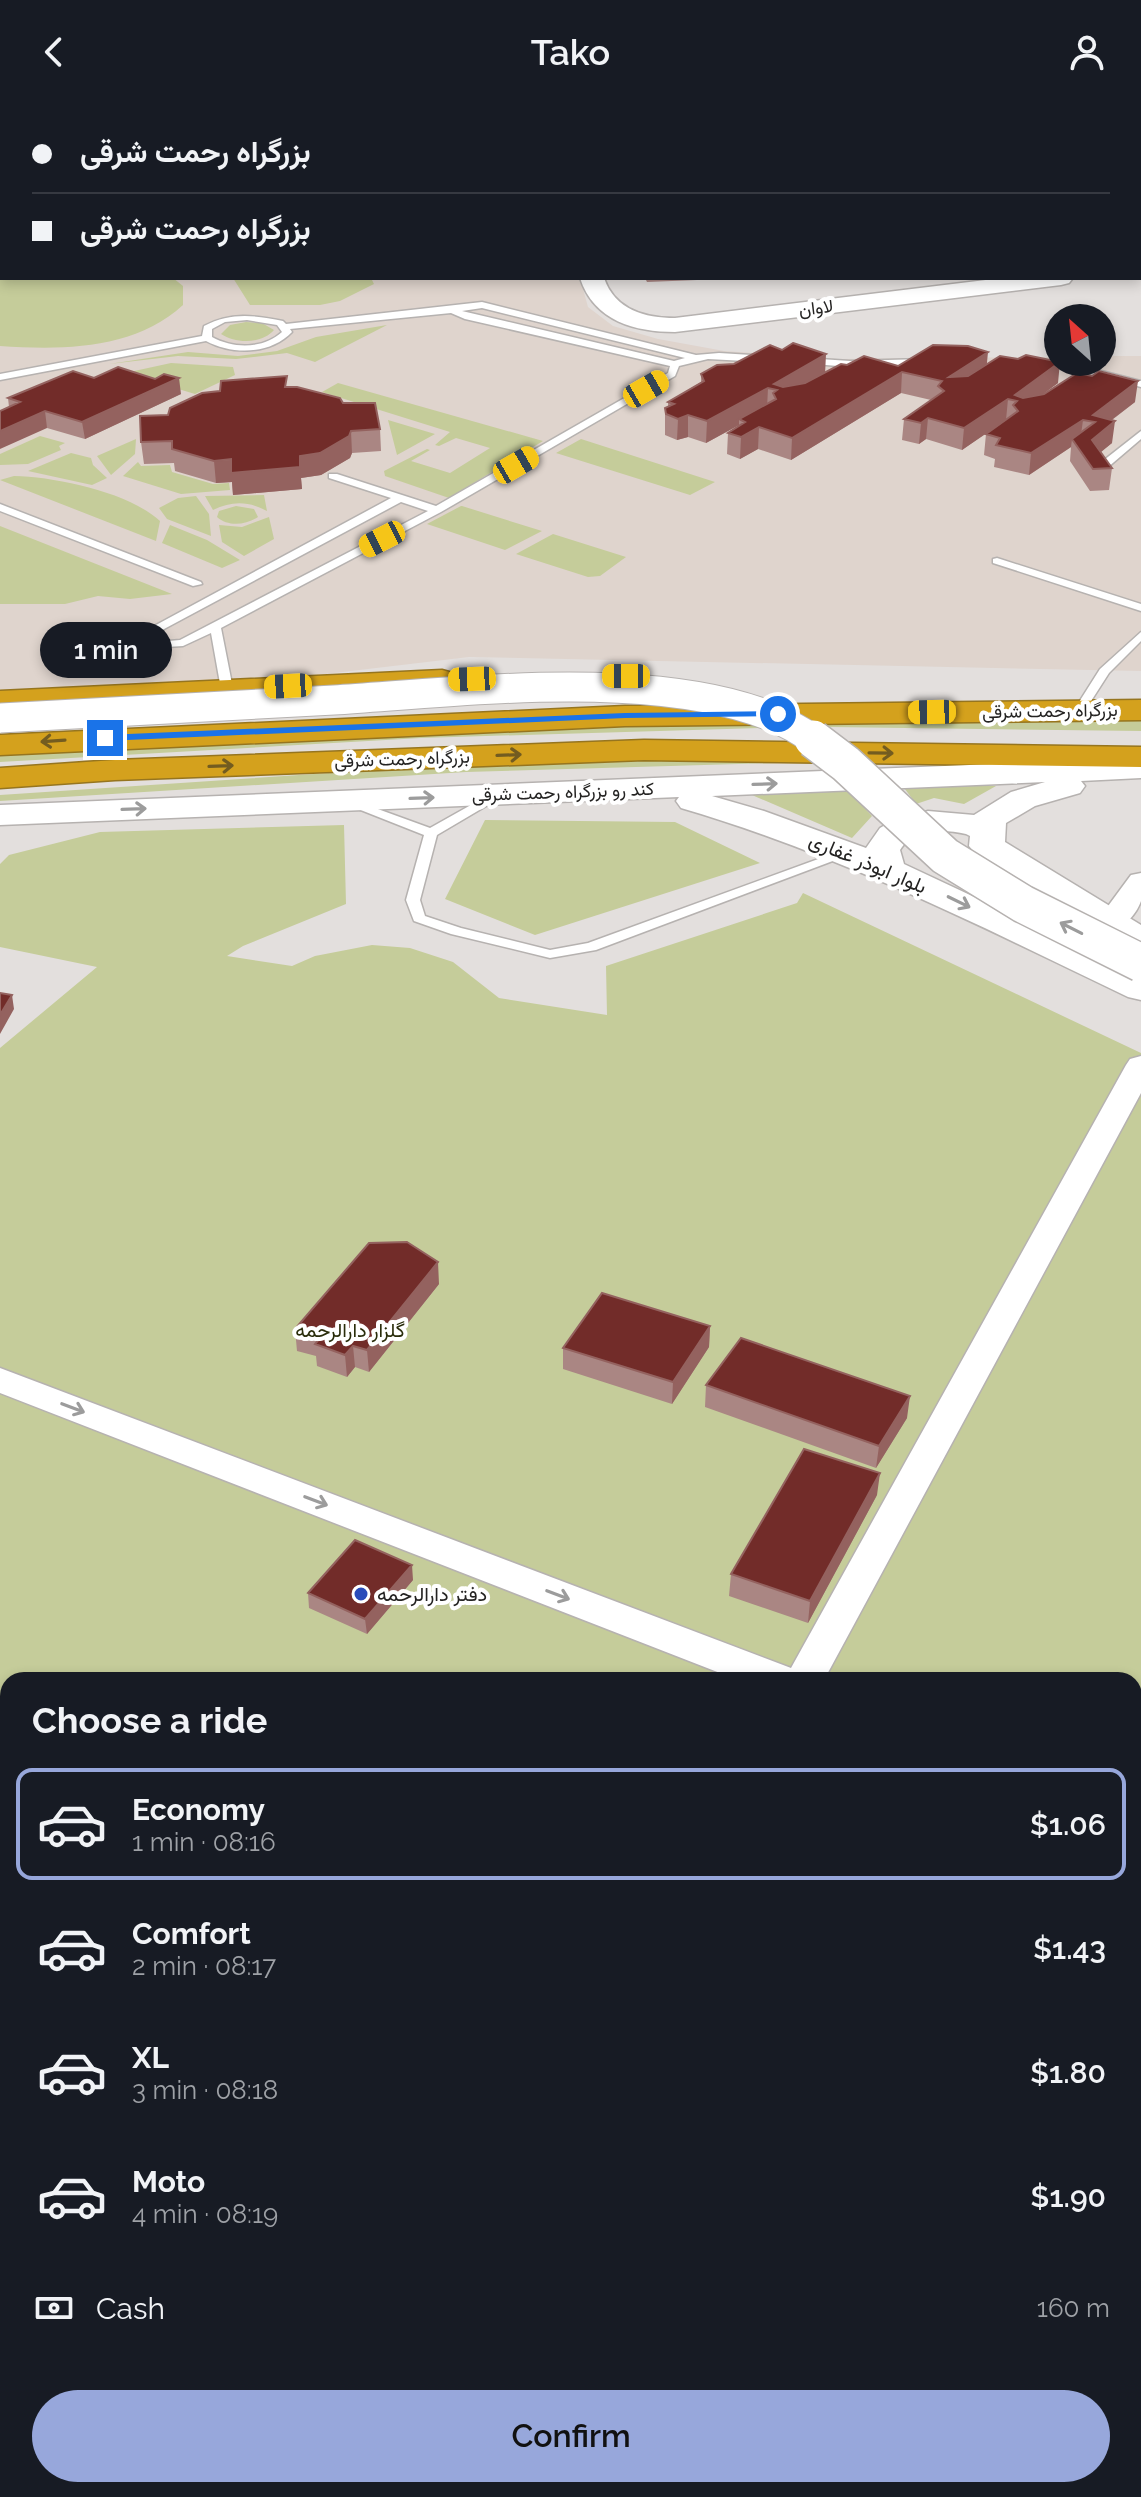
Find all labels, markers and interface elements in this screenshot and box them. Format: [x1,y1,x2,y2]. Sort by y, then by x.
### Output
icon: back [32,30,76,74]
icon: person [1065,30,1109,74]
text: Tako [531,31,610,73]
text: بزرگراه رحمت شرقی [80,134,311,169]
text: بزرگراه رحمت شرقی [80,211,311,246]
street label: لاوان [797,295,835,321]
north arrow [1044,304,1116,376]
map controls [1044,304,1116,376]
car [619,367,673,411]
car [489,443,543,487]
car [355,517,409,561]
callout: 1 min [39,622,171,678]
text: 1 min [74,635,138,665]
car [602,664,650,688]
car [448,666,496,692]
car [263,673,313,699]
route start [760,696,796,732]
street label: بزرگراه رحمت شرقی [982,699,1118,723]
car [908,700,956,724]
route end [87,720,123,756]
one-way arrow [40,734,66,749]
one-way arrow [867,745,894,761]
street label: بزرگراه رحمت شرقی [334,746,470,772]
one-way arrow [495,747,522,762]
one-way arrow [207,758,234,773]
one-way arrow [751,776,778,791]
street label: کند رو بزرگراه رحمت شرقی [472,778,654,806]
one-way arrow [408,790,435,805]
one-way arrow [120,801,147,816]
street label: بلوار ابوذر غفاری [805,827,930,899]
one-way arrow [946,895,970,910]
one-way arrow [1060,920,1084,935]
park label: گلزار دارالرحمه [295,1318,405,1343]
one-way arrow [60,1402,85,1416]
one-way arrow [303,1495,327,1509]
place label: دفتر دارالرحمه [377,1582,487,1607]
marker: دفتر دارالرحمه [352,1585,370,1603]
one-way arrow [545,1589,570,1603]
text: Choose a ride [32,1699,267,1741]
icon: car [36,1788,108,1860]
text: Economy [132,1792,265,1827]
text: $1.06 [1030,1807,1106,1842]
text: 1 min · 08:16 [132,1827,276,1857]
icon: car [36,1912,108,1984]
text: Comfort [132,1916,251,1951]
text: $1.43 [1033,1931,1106,1966]
text: 2 min · 08:17 [132,1951,276,1981]
icon: car [36,2036,108,2108]
text: XL [132,2040,169,2075]
text: $1.80 [1030,2055,1106,2090]
text: 3 min · 08:18 [132,2075,278,2105]
icon: car [36,2160,108,2232]
text: Moto [132,2164,205,2199]
text: $1.90 [1031,2179,1106,2214]
text: 4 min · 08:19 [132,2199,278,2229]
icon: cash [32,2286,76,2330]
text: Cash [96,2291,165,2326]
text: 160 m [1037,2293,1110,2323]
button: Confirm [32,2390,1110,2482]

